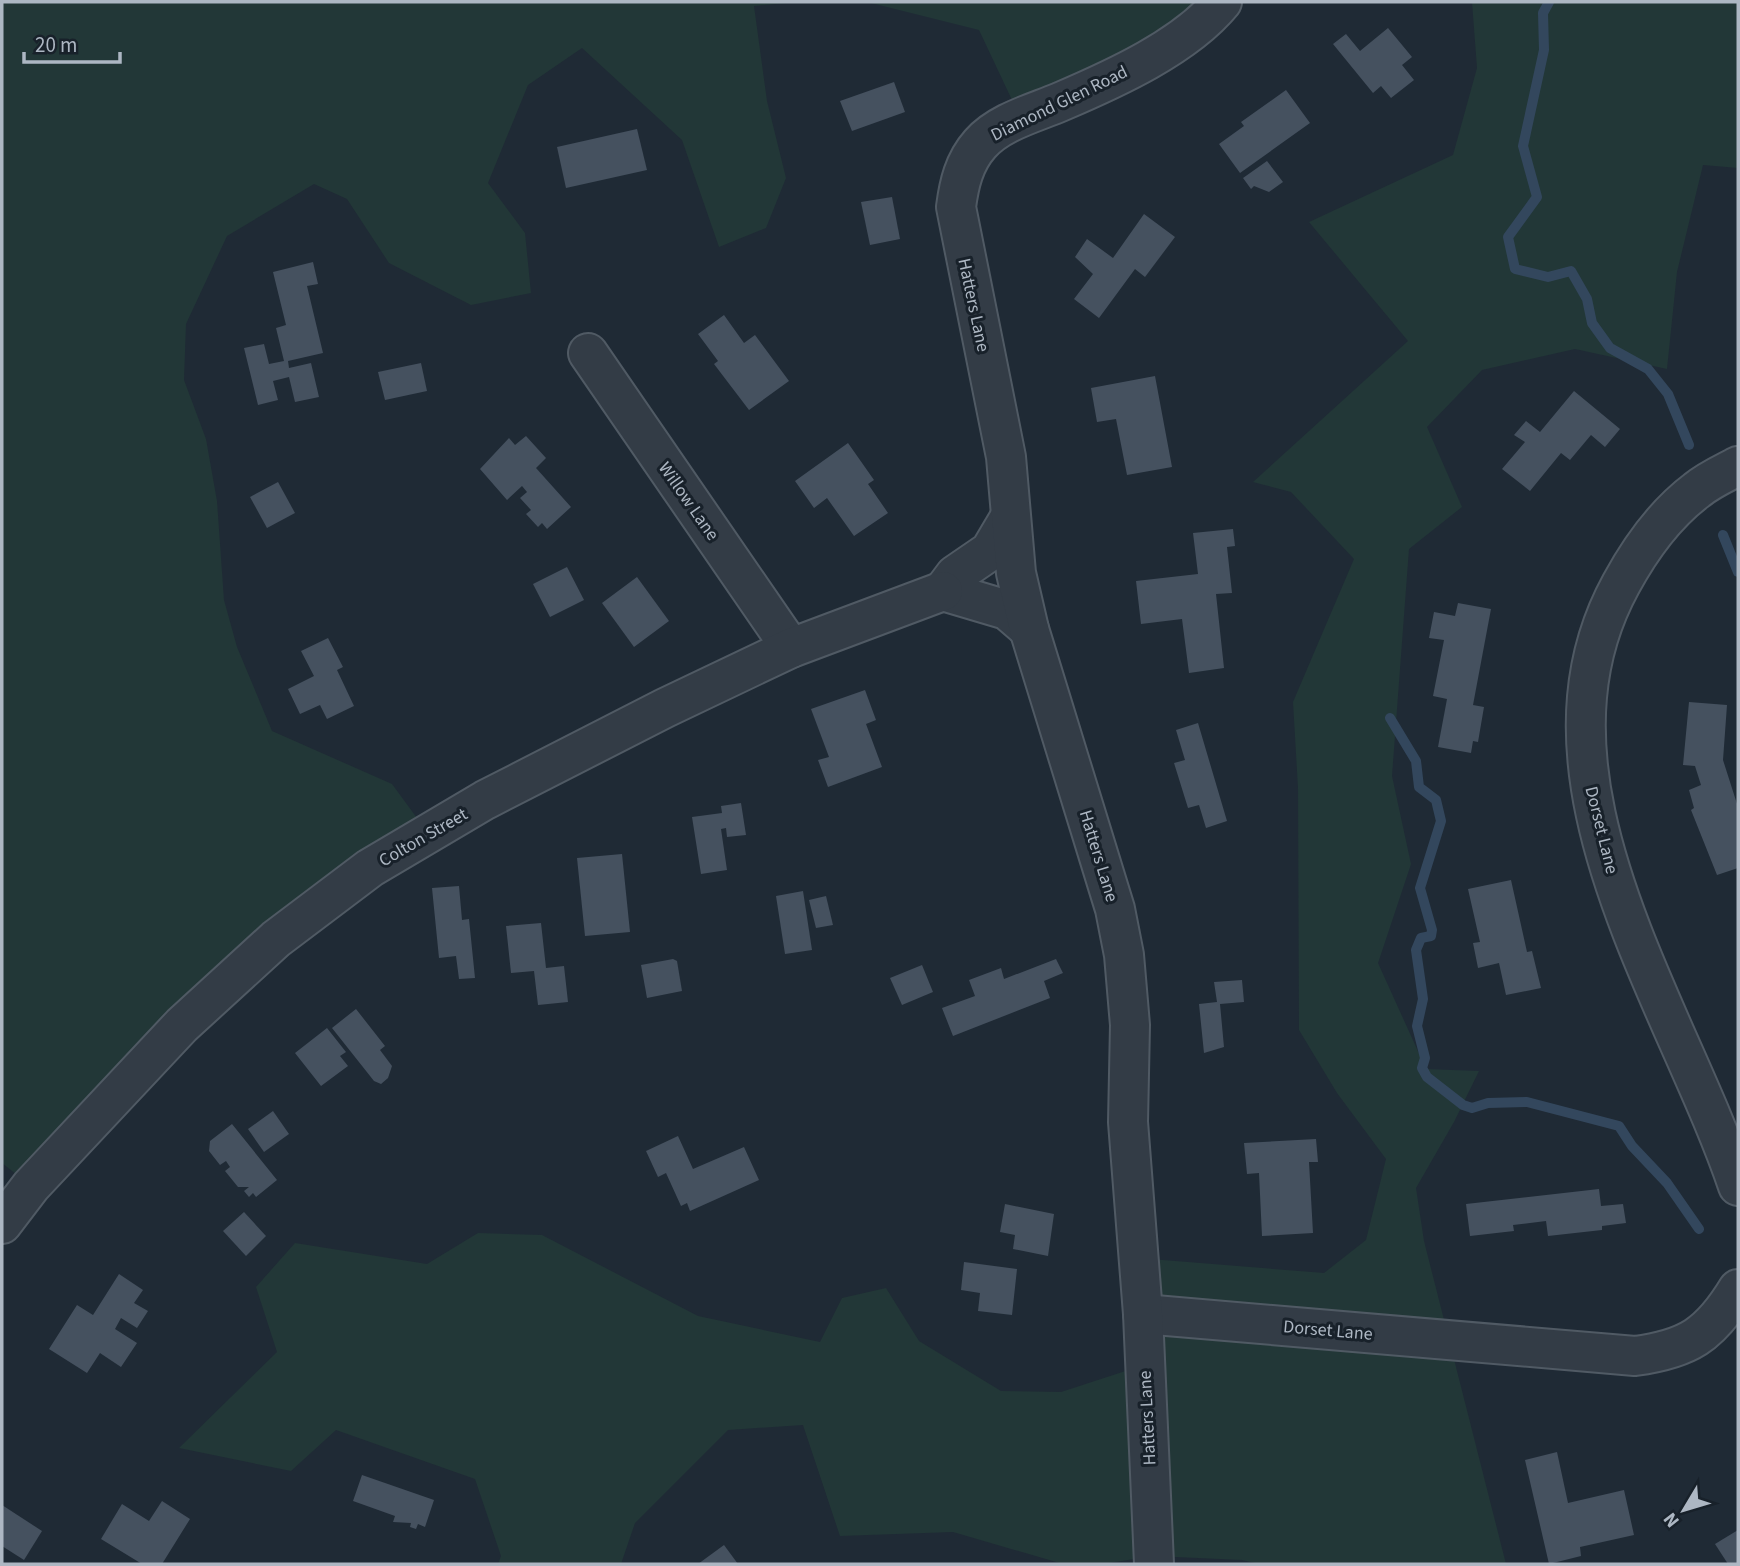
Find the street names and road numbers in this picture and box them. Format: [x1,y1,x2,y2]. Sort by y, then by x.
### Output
street label: Diamond Glen Road [987,59,1132,147]
street label: Hatters Lane [951,256,996,354]
street label: Willow Lane [652,457,725,546]
street label: Dorset Lane [1579,784,1624,877]
street label: Colton Street [374,802,472,873]
street label: Hatters Lane [1073,807,1124,905]
street label: Dorset Lane [1282,1314,1374,1347]
street label: Hatters Lane [1133,1370,1162,1466]

